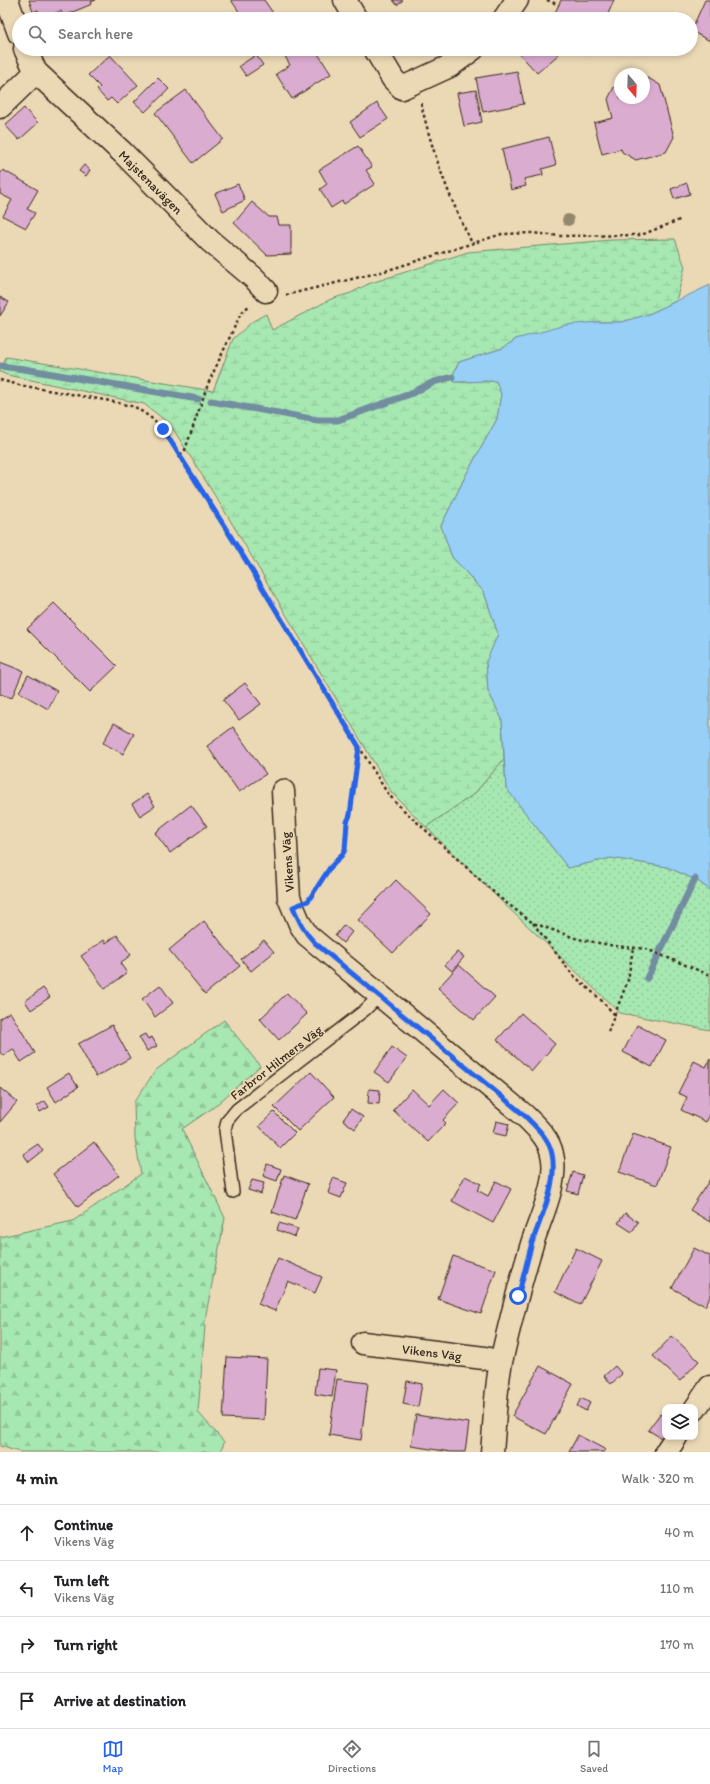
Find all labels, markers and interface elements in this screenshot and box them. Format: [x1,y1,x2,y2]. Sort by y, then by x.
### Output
search box [12,12,698,56]
icon: search [26,23,48,45]
text: Search here [58,25,133,43]
north arrow [614,68,650,104]
street label: Majstenavägen [116,147,186,218]
route end [154,420,172,438]
street label: Vikens Väg [278,831,297,892]
street label: Farbror Hilmers Väg [227,1022,325,1103]
route start [509,1287,527,1305]
street label: Vikens Väg [401,1341,463,1364]
map controls [662,1404,698,1440]
button: layers [662,1404,698,1440]
text: 4 min [16,1468,58,1488]
text: Walk · 320 m [622,1471,694,1486]
text: Continue [54,1516,113,1534]
icon: ahead [16,1522,38,1544]
text: 40 m [664,1525,694,1540]
text: Vikens Väg [54,1534,114,1549]
text: Turn left [54,1572,109,1590]
icon: left [16,1578,38,1600]
text: 110 m [660,1581,694,1596]
text: Vikens Väg [54,1590,114,1605]
icon: right [16,1634,38,1656]
text: Turn right [54,1636,118,1654]
text: 170 m [660,1637,694,1652]
icon: arrive [16,1690,38,1712]
text: Arrive at destination [54,1692,186,1710]
tab: Map [102,1738,124,1775]
tab: Directions [328,1738,376,1775]
tab: Saved [580,1738,608,1775]

